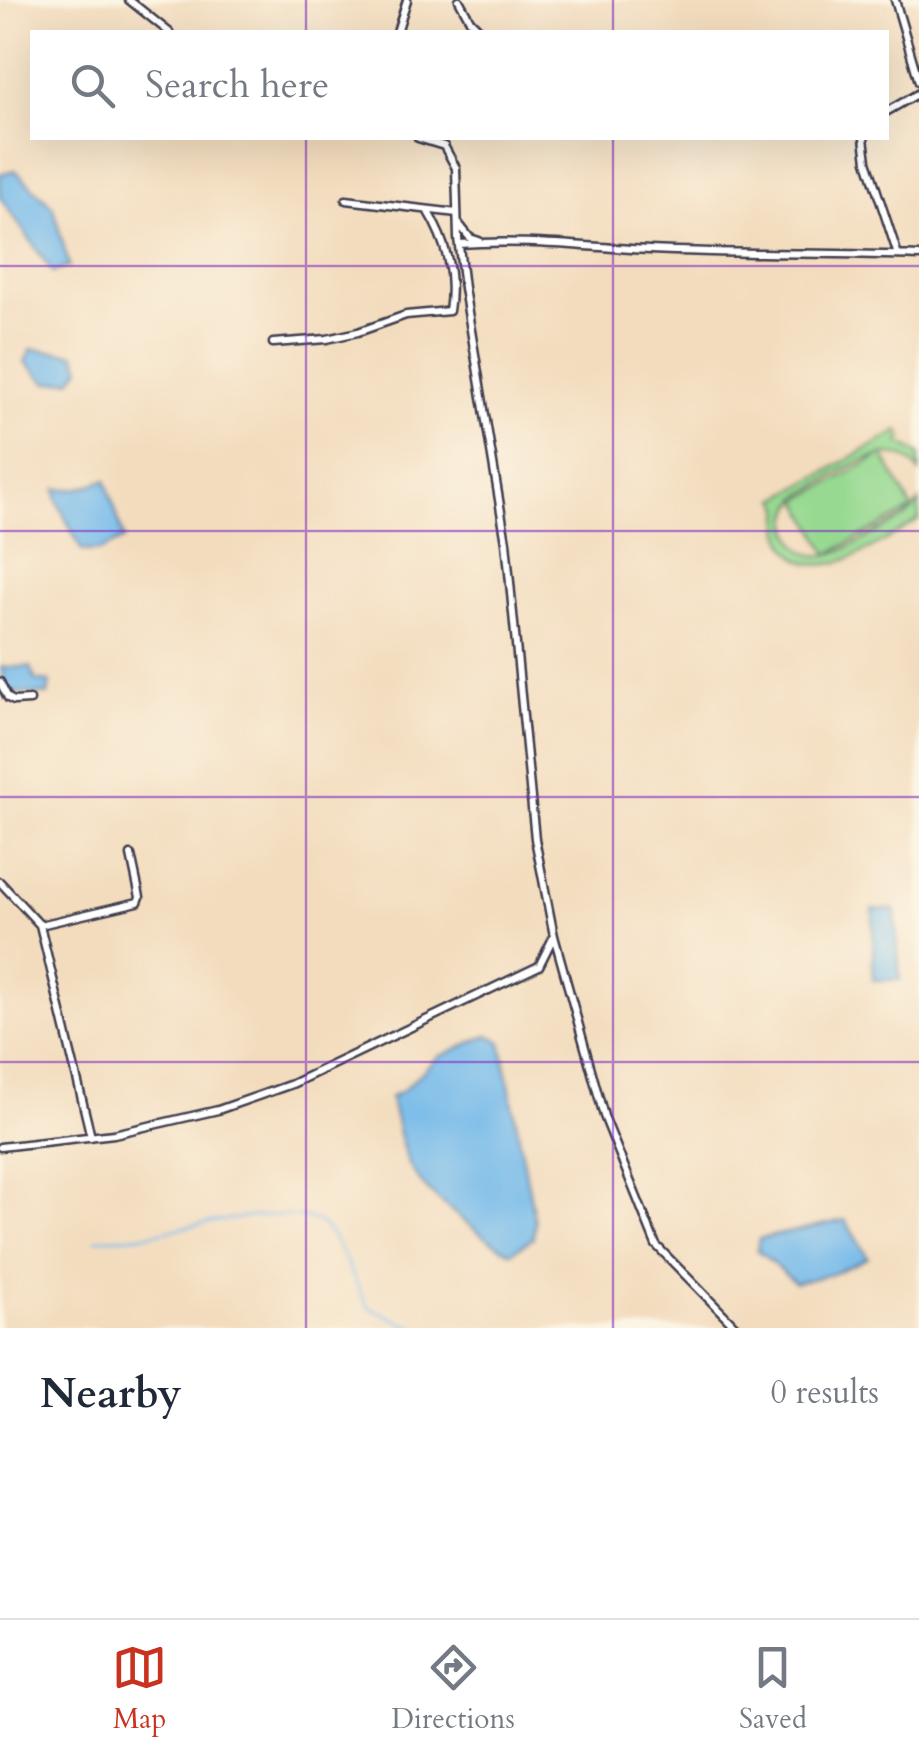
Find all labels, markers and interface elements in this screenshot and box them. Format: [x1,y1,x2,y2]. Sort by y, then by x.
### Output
search box [30,30,889,140]
icon: search [65,58,120,113]
text: Search here [145,59,329,111]
text: Nearby [40,1365,182,1422]
text: 0 results [771,1371,879,1415]
tab: Map [112,1640,167,1738]
tab: Directions [391,1640,515,1738]
tab: Saved [739,1640,807,1738]

